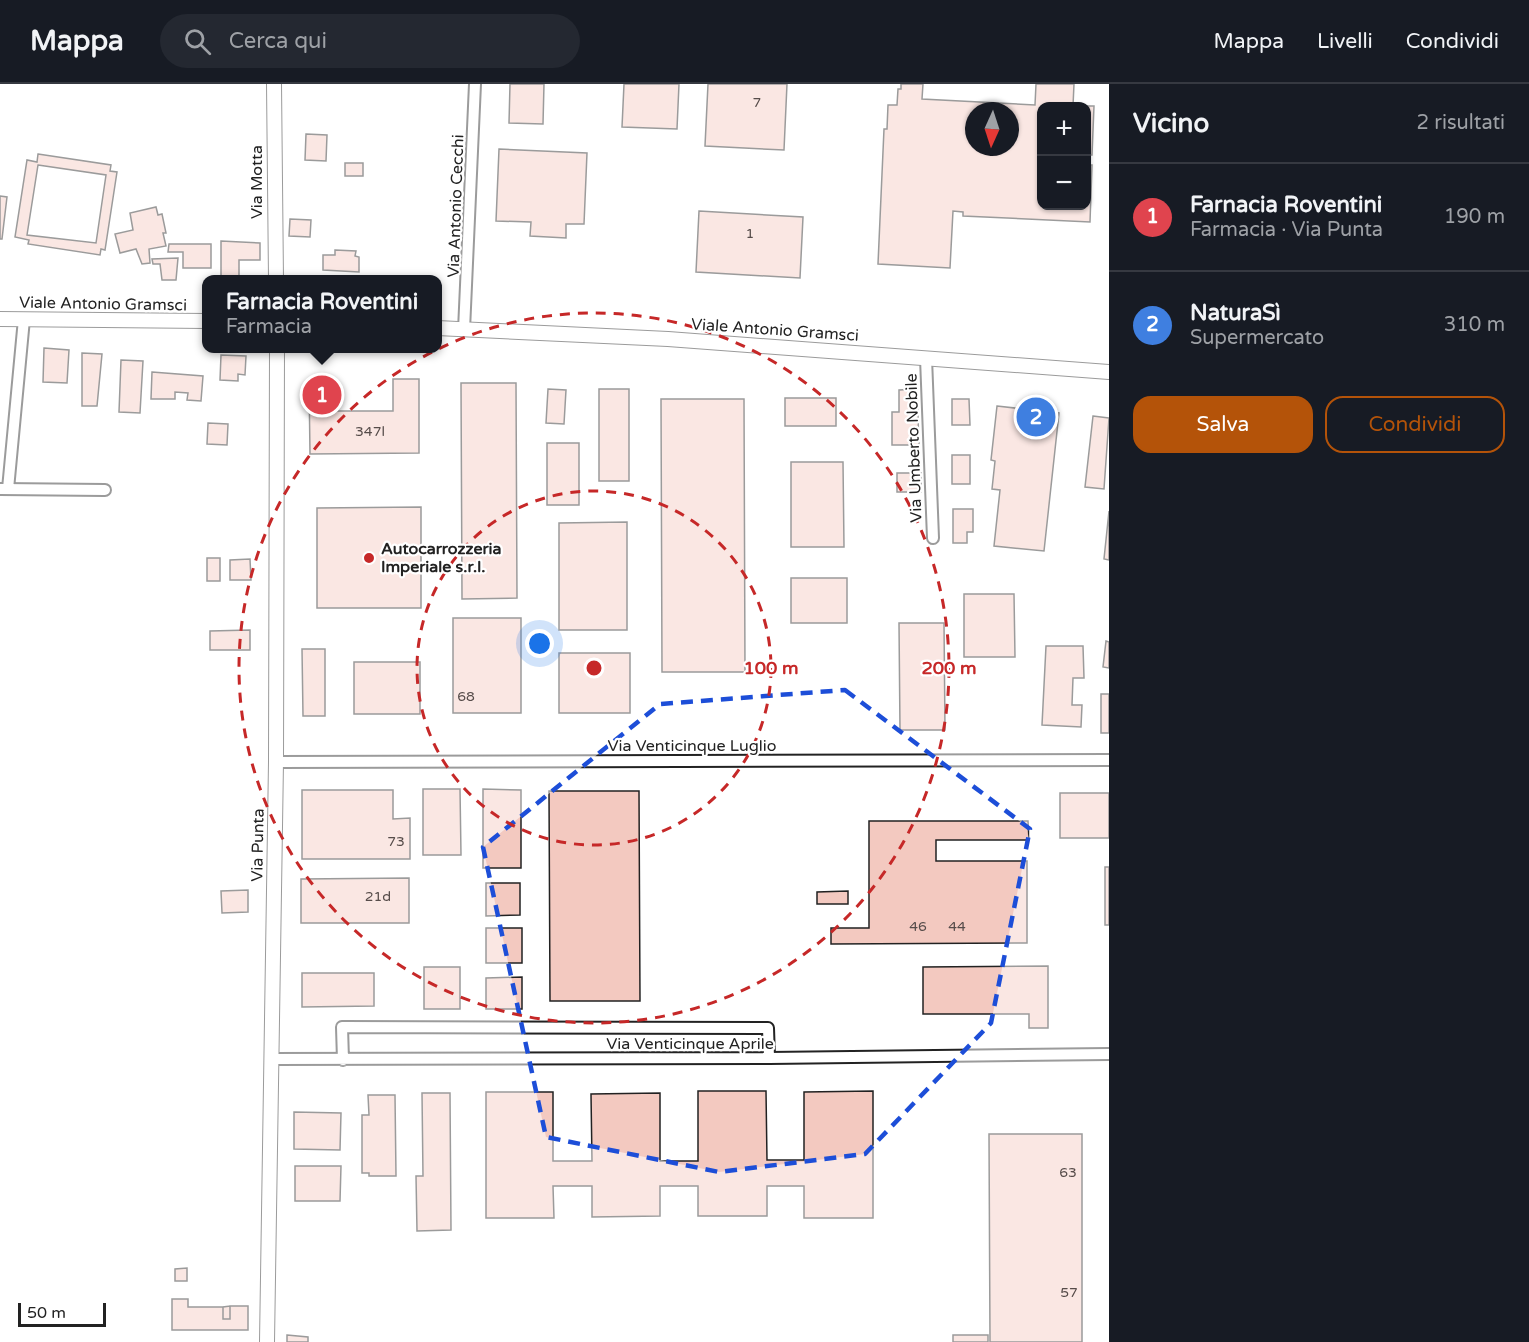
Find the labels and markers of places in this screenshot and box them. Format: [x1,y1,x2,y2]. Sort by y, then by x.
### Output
pin: 1 [302,372,342,418]
pin: 2 [1016,394,1056,440]
place label: Autocarrozzeria Imperiale s.r.l. [381,539,502,577]
marker: Autocarrozzeria Imperiale s.r.l. [362,551,376,565]
centre of rings [584,658,604,678]

